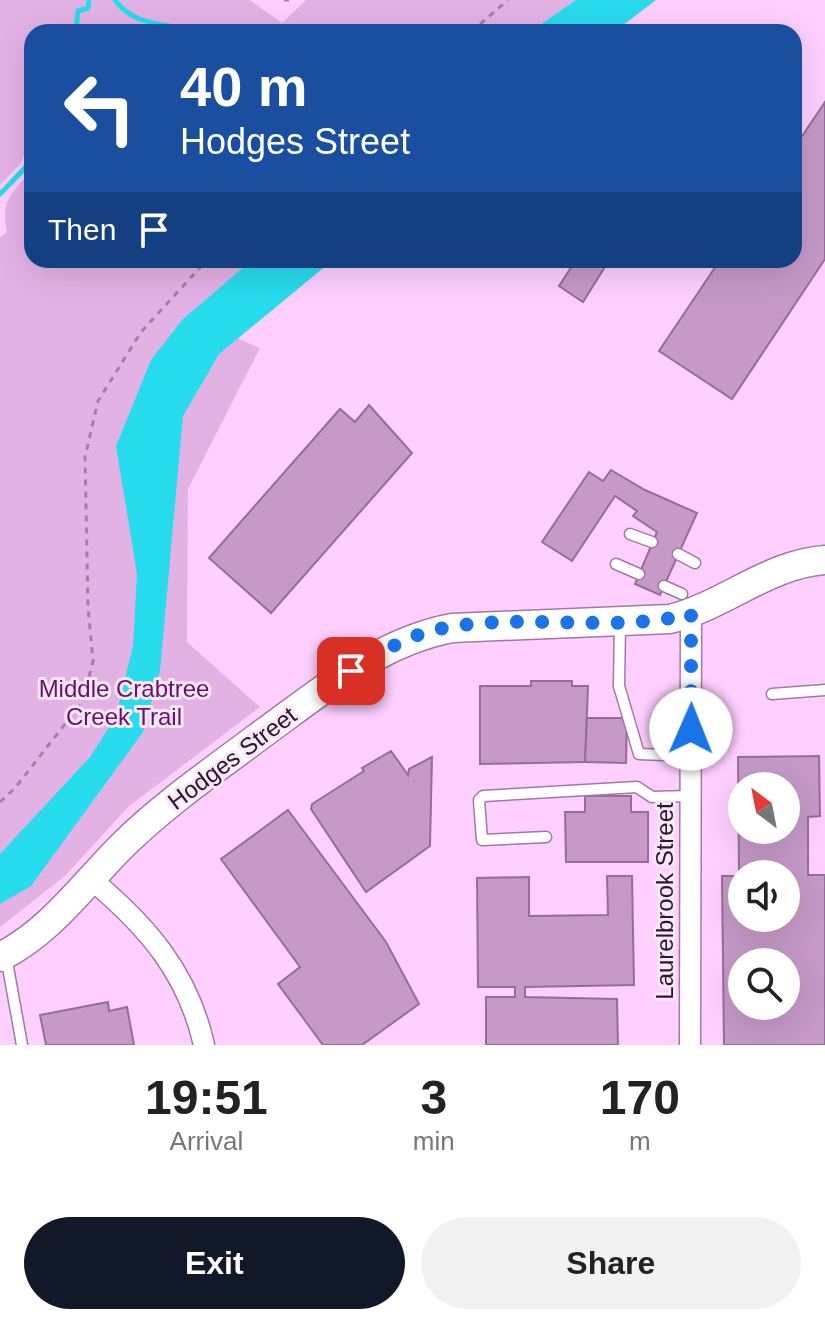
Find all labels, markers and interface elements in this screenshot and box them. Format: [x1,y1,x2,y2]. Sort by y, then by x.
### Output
text: 40 m [180,55,308,118]
icon: left [48,56,152,160]
text: Hodges Street [180,121,410,162]
icon: arrive [132,208,176,252]
text: Then [48,213,116,246]
pin [317,637,385,705]
icon: arrive [329,649,373,693]
park label: Middle Crabtree Creek Trail [39,675,209,730]
position arrow [649,687,733,771]
street label: Hodges Street [163,701,302,815]
north arrow [728,772,800,844]
map controls [728,772,800,1020]
street label: Laurelbrook Street [651,802,678,1000]
button: sound [728,860,800,932]
button: search [728,948,800,1020]
text: 19:51 [145,1071,268,1124]
text: 3 [420,1071,447,1124]
text: 170 [600,1071,680,1124]
text: Arrival [170,1126,243,1156]
text: min [413,1126,455,1156]
text: m [629,1126,651,1156]
button: Exit [24,1217,405,1309]
button: Share [421,1217,801,1309]

